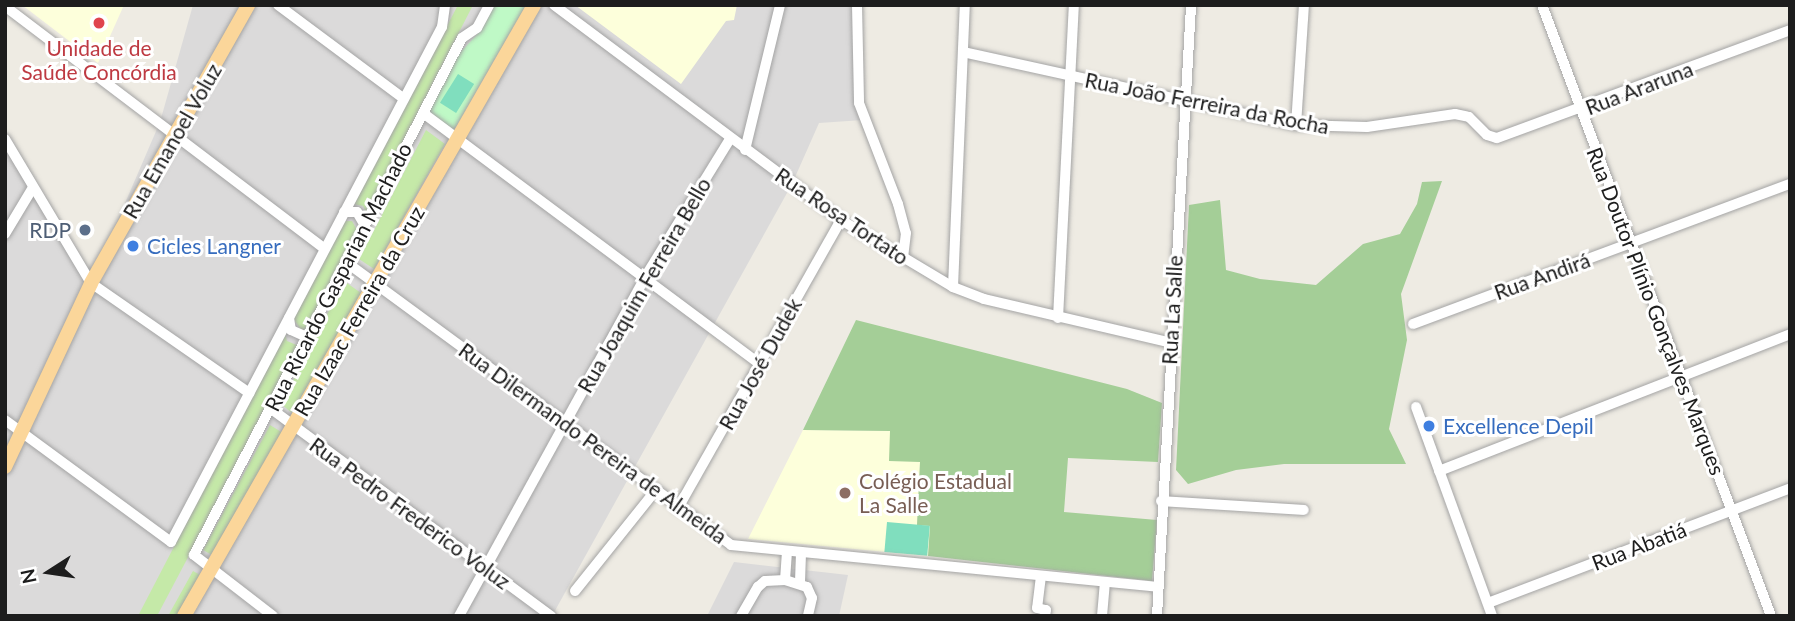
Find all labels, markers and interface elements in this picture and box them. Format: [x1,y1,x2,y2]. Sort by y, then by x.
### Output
marker: Unidade de Saúde Concórdia [89,13,109,33]
place label: Unidade de Saúde Concórdia [21,35,177,85]
street label: Rua Araruna [1581,56,1697,120]
street label: Rua Emanoel Voluz [117,59,227,223]
street label: Rua João Ferreira da Rocha [1082,67,1332,139]
street label: Rua Ricardo Gasparian Machado [259,139,417,415]
street label: Rua Doutor Plínio Gonçalves Marques [1582,143,1730,479]
street label: Rua Rosa Tortato [770,162,914,270]
street label: Rua Joaquim Ferreira Bello [572,173,716,397]
street label: Rua Izaac Ferreira da Cruz [288,201,430,421]
place label: RDP [29,217,71,243]
marker: RDP [77,222,93,238]
place label: Cicles Langner [147,233,281,259]
marker: Cicles Langner [125,238,141,254]
street label: Rua Andirá [1490,247,1594,305]
street label: Rua La Salle [1157,255,1187,365]
street label: Rua José Dudek [713,294,807,434]
street label: Rua Dilermando Pereira de Almeida [454,337,732,549]
place label: Excellence Depil [1443,413,1594,439]
marker: Excellence Depil [1421,418,1437,434]
street label: Rua Pedro Frederico Voluz [305,432,515,594]
place label: Colégio Estadual La Salle [859,468,1012,518]
marker: Colégio Estadual La Salle [837,485,853,501]
street label: Rua Abatiá [1588,516,1690,576]
north arrow [14,537,84,607]
text: N [15,567,41,586]

